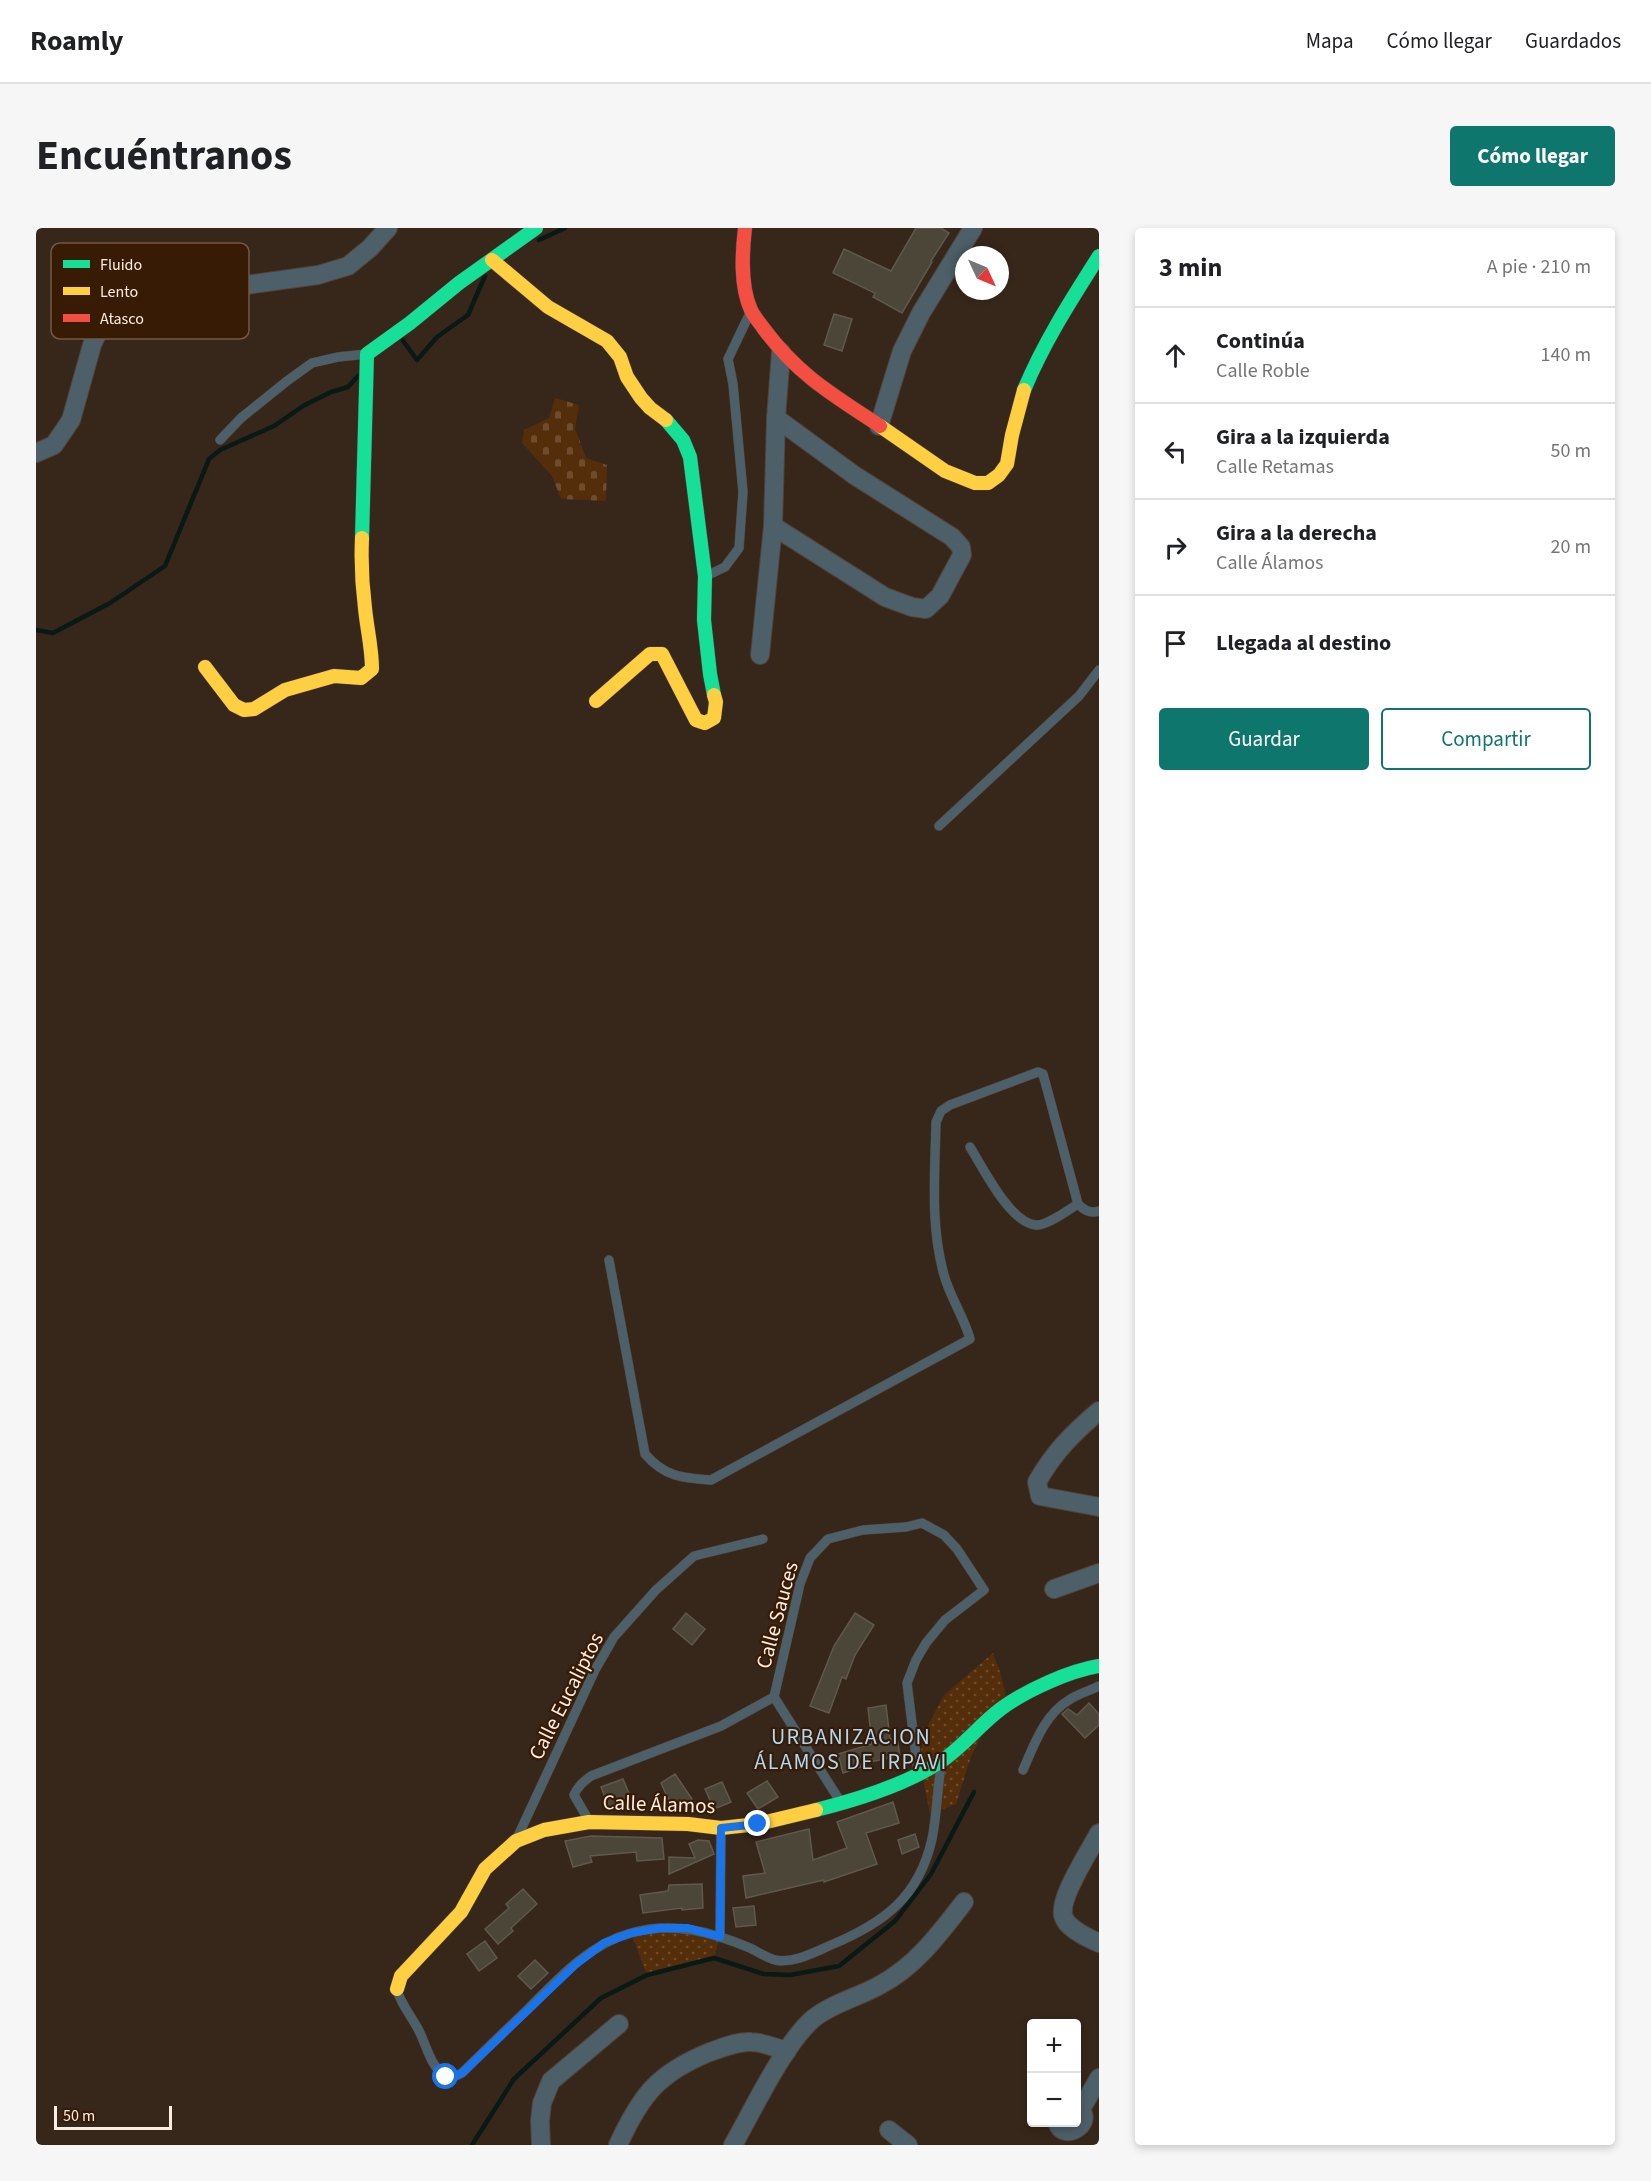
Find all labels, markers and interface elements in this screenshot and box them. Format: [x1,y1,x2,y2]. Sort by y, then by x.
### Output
text: Roamly [30,21,123,61]
text: Mapa [1306,26,1354,56]
text: Cómo llegar [1387,26,1492,56]
text: Guardados [1525,26,1621,56]
text: Encuéntranos [36,126,292,186]
button: Cómo llegar [1450,126,1615,186]
legend [51,243,249,339]
north arrow [955,246,1009,300]
text: 3 min [1159,249,1222,286]
text: A pie · 210 m [1487,253,1591,281]
text: Fluido [100,254,142,276]
text: Lento [100,281,138,303]
text: Atasco [100,308,144,330]
text: Continúa [1216,325,1305,357]
icon: ahead [1159,339,1192,372]
text: 140 m [1541,341,1591,369]
text: Calle Roble [1216,357,1310,385]
text: Gira a la izquierda [1216,421,1390,453]
icon: left [1159,435,1192,468]
text: 50 m [1551,437,1591,465]
text: Calle Retamas [1216,453,1334,481]
text: Gira a la derecha [1216,517,1377,549]
icon: right [1159,531,1192,564]
text: 20 m [1551,533,1591,561]
text: Calle Álamos [1216,549,1323,577]
icon: arrive [1159,627,1192,660]
text: Llegada al destino [1216,627,1391,659]
button: Guardar [1159,708,1369,770]
button: Compartir [1381,708,1591,770]
street label: Calle Sauces [748,1558,806,1672]
street label: Calle Eucaliptos [521,1627,611,1765]
district label: URBANIZACION ÁLAMOS DE IRPAVI [754,1721,948,1778]
street label: Calle Álamos [602,1787,716,1821]
route end [744,1810,770,1836]
map controls [1027,2019,1081,2127]
button: + [1027,2019,1081,2073]
route start [432,2063,458,2089]
button: − [1027,2073,1081,2127]
scale bar [54,2103,172,2130]
text: 50 m [63,2105,95,2127]

